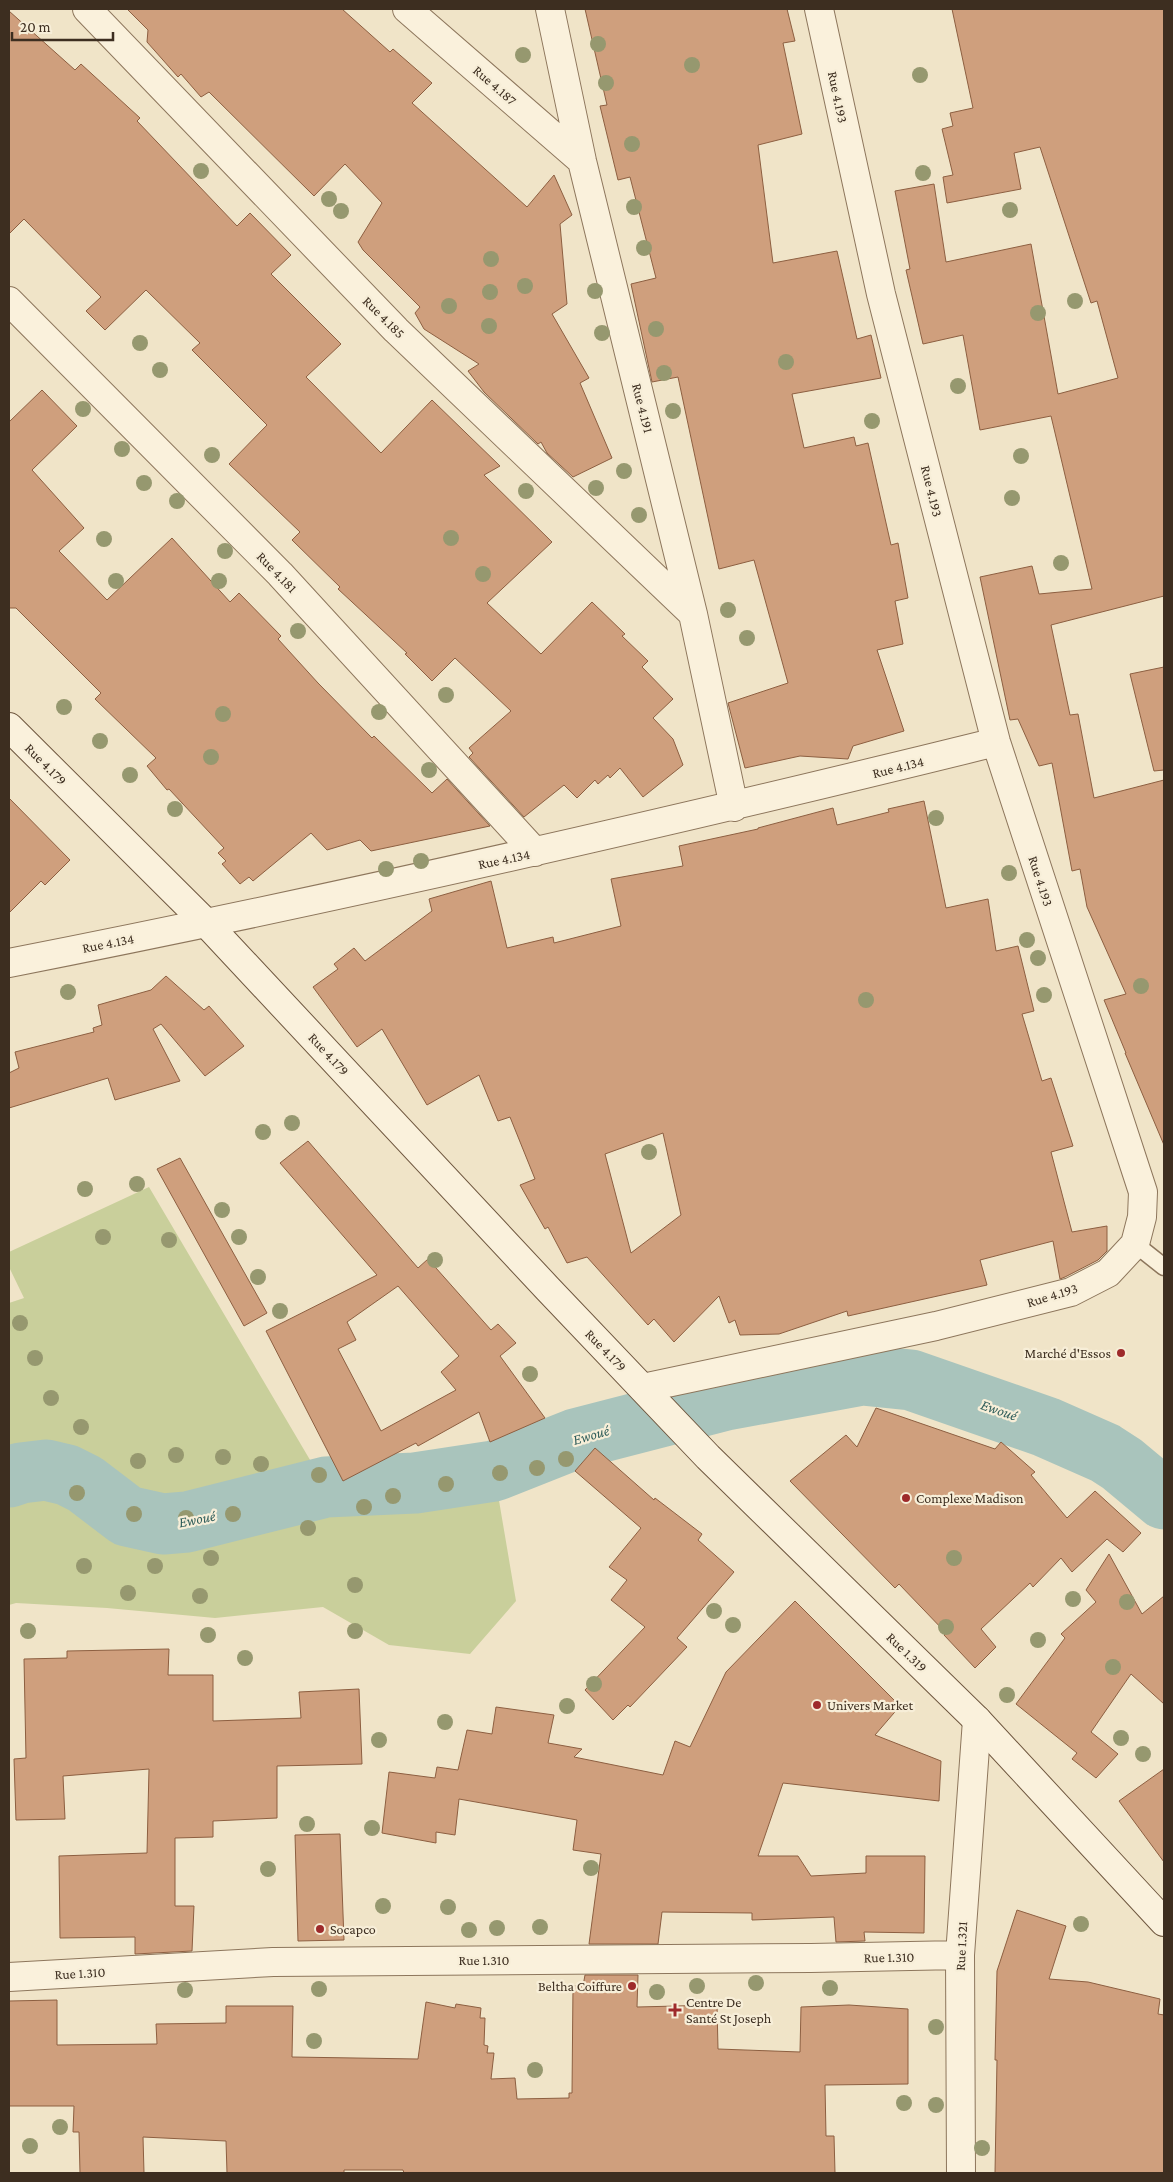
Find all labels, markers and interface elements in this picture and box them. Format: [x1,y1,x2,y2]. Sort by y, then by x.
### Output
scale bar [12,10,114,42]
text: 20 m [20,19,51,35]
street label: Rue 4.187 [470,62,520,109]
street label: Rue 4.193 [825,70,851,124]
street label: Rue 4.185 [360,293,408,341]
street label: Rue 4.191 [629,382,657,435]
street label: Rue 4.193 [918,464,946,518]
street label: Rue 4.181 [254,548,301,596]
street label: Rue 4.179 [22,740,70,788]
street label: Rue 4.134 [871,753,925,781]
street label: Rue 4.134 [477,846,531,872]
street label: Rue 4.193 [1025,854,1057,908]
street label: Rue 4.134 [81,930,135,956]
street label: Rue 4.179 [305,1029,353,1079]
street label: Rue 4.193 [1025,1280,1079,1310]
street label: Rue 4.179 [582,1326,630,1374]
place label: Marché d'Essos [1025,1345,1111,1361]
marker: Marché d'Essos [1115,1347,1127,1359]
water label: Ewoué [979,1396,1020,1424]
water label: Ewoué [571,1422,612,1448]
place label: Complexe Madison [916,1490,1024,1506]
marker: Complexe Madison [900,1492,912,1504]
water label: Ewoué [177,1507,218,1530]
street label: Rue 1.319 [883,1629,931,1675]
place label: Univers Market [827,1697,913,1713]
marker: Univers Market [811,1699,823,1711]
place label: Socapco [330,1921,376,1937]
street label: Rue 1.321 [952,1921,970,1971]
marker: Socapco [314,1923,326,1935]
street label: Rue 1.310 [863,1949,915,1965]
street label: Rue 1.310 [459,1952,510,1968]
street label: Rue 1.310 [54,1964,106,1982]
place label: Beltha Coiffure [538,1978,622,1994]
marker: Beltha Coiffure [626,1980,638,1992]
place label: Centre De Santé St Joseph [686,1994,772,2026]
marker: Centre De Santé St Joseph [668,2003,682,2017]

